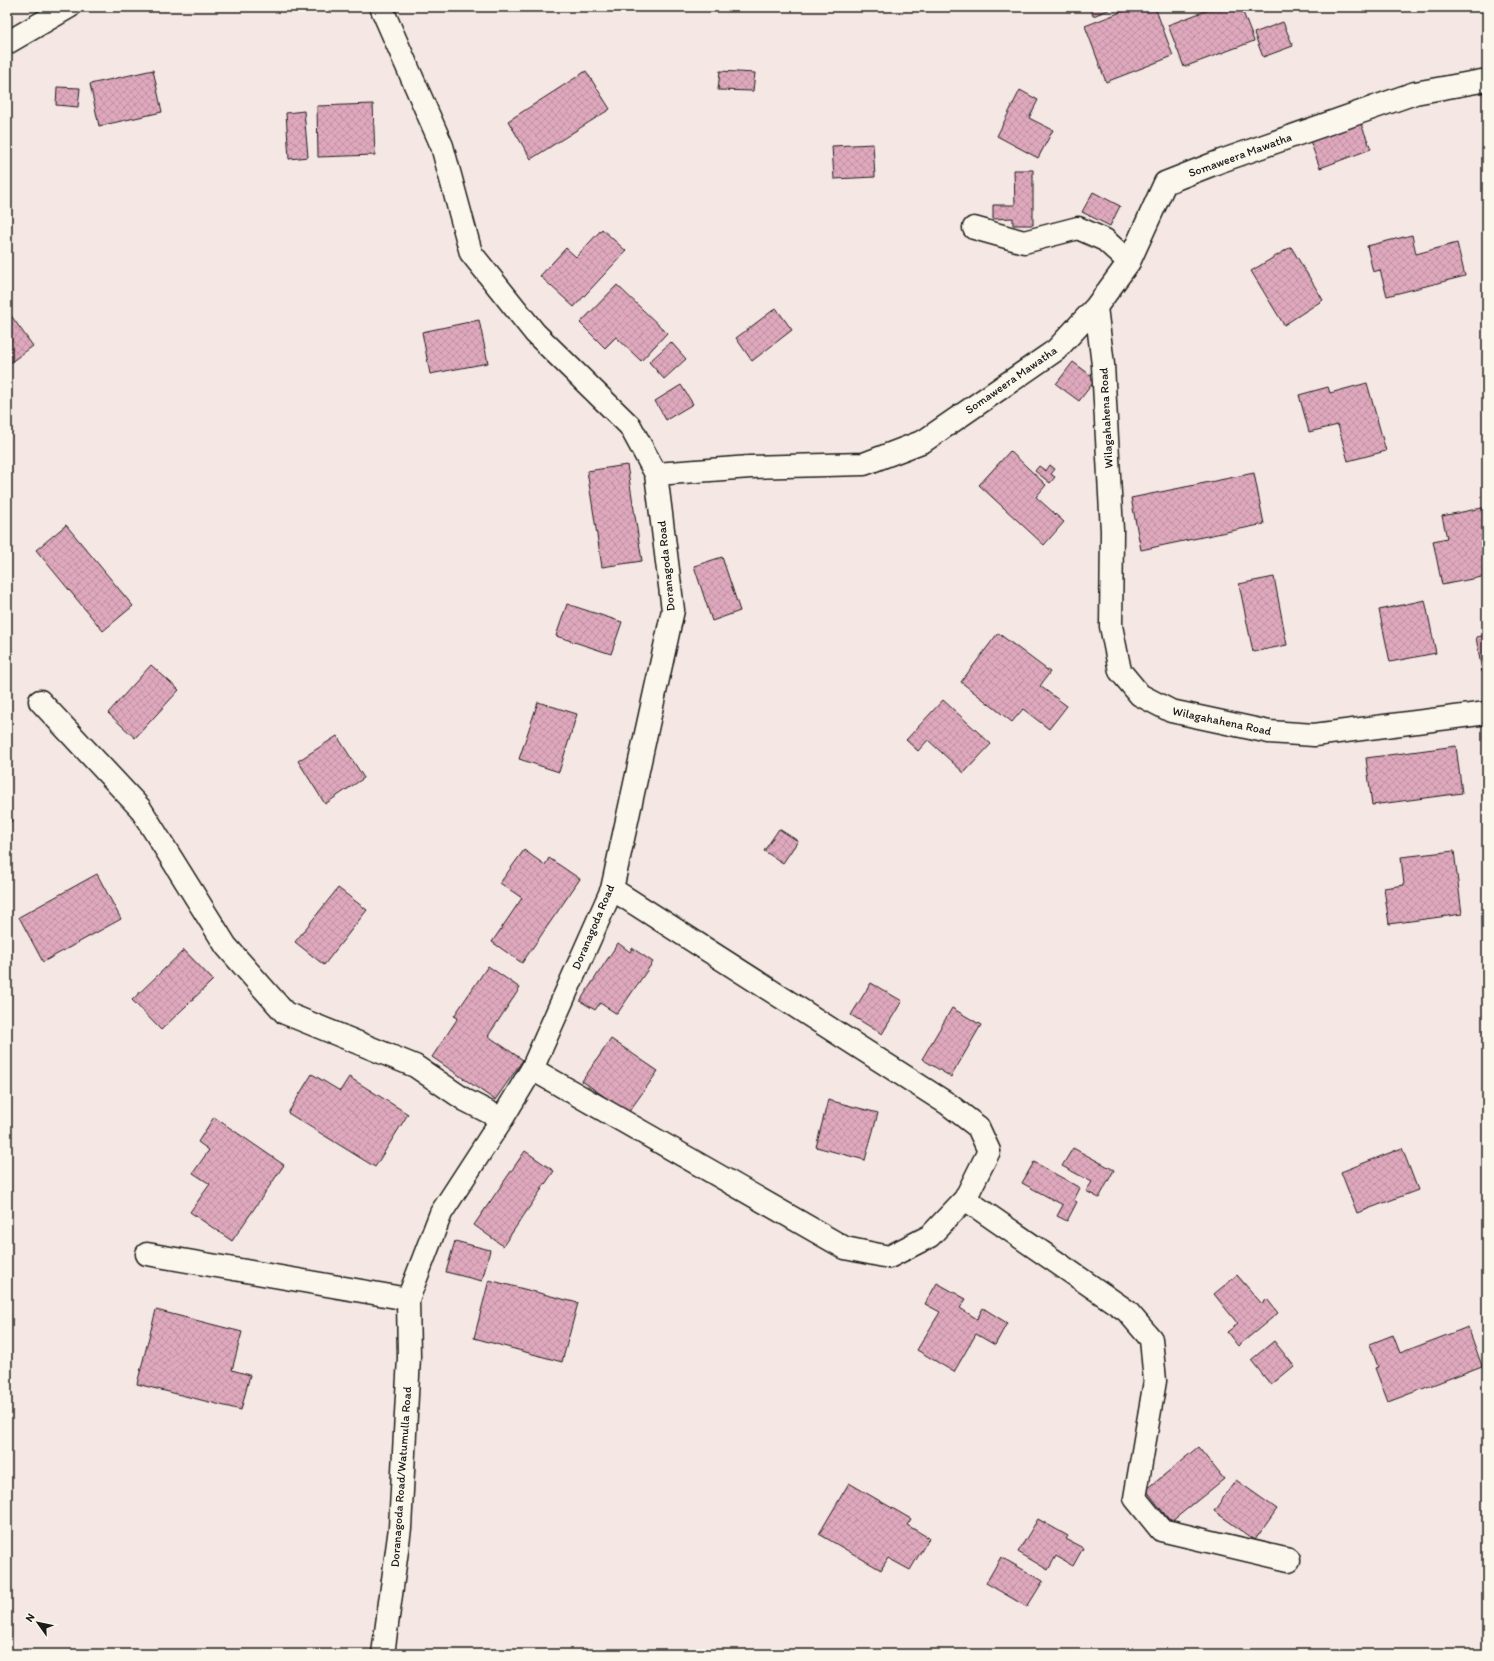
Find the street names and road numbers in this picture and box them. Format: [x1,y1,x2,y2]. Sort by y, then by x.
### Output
street label: Somaweera Mawatha [1187,130,1294,180]
street label: Somaweera Mawatha [962,343,1060,417]
street label: Wilagahahena Road [1096,367,1116,469]
street label: Doranagoda Road [654,519,678,612]
street label: Wilagahahena Road [1171,704,1273,738]
street label: Doranagoda Road [569,882,617,972]
street label: Doranagoda Road/Watumulla Road [388,1386,414,1568]

